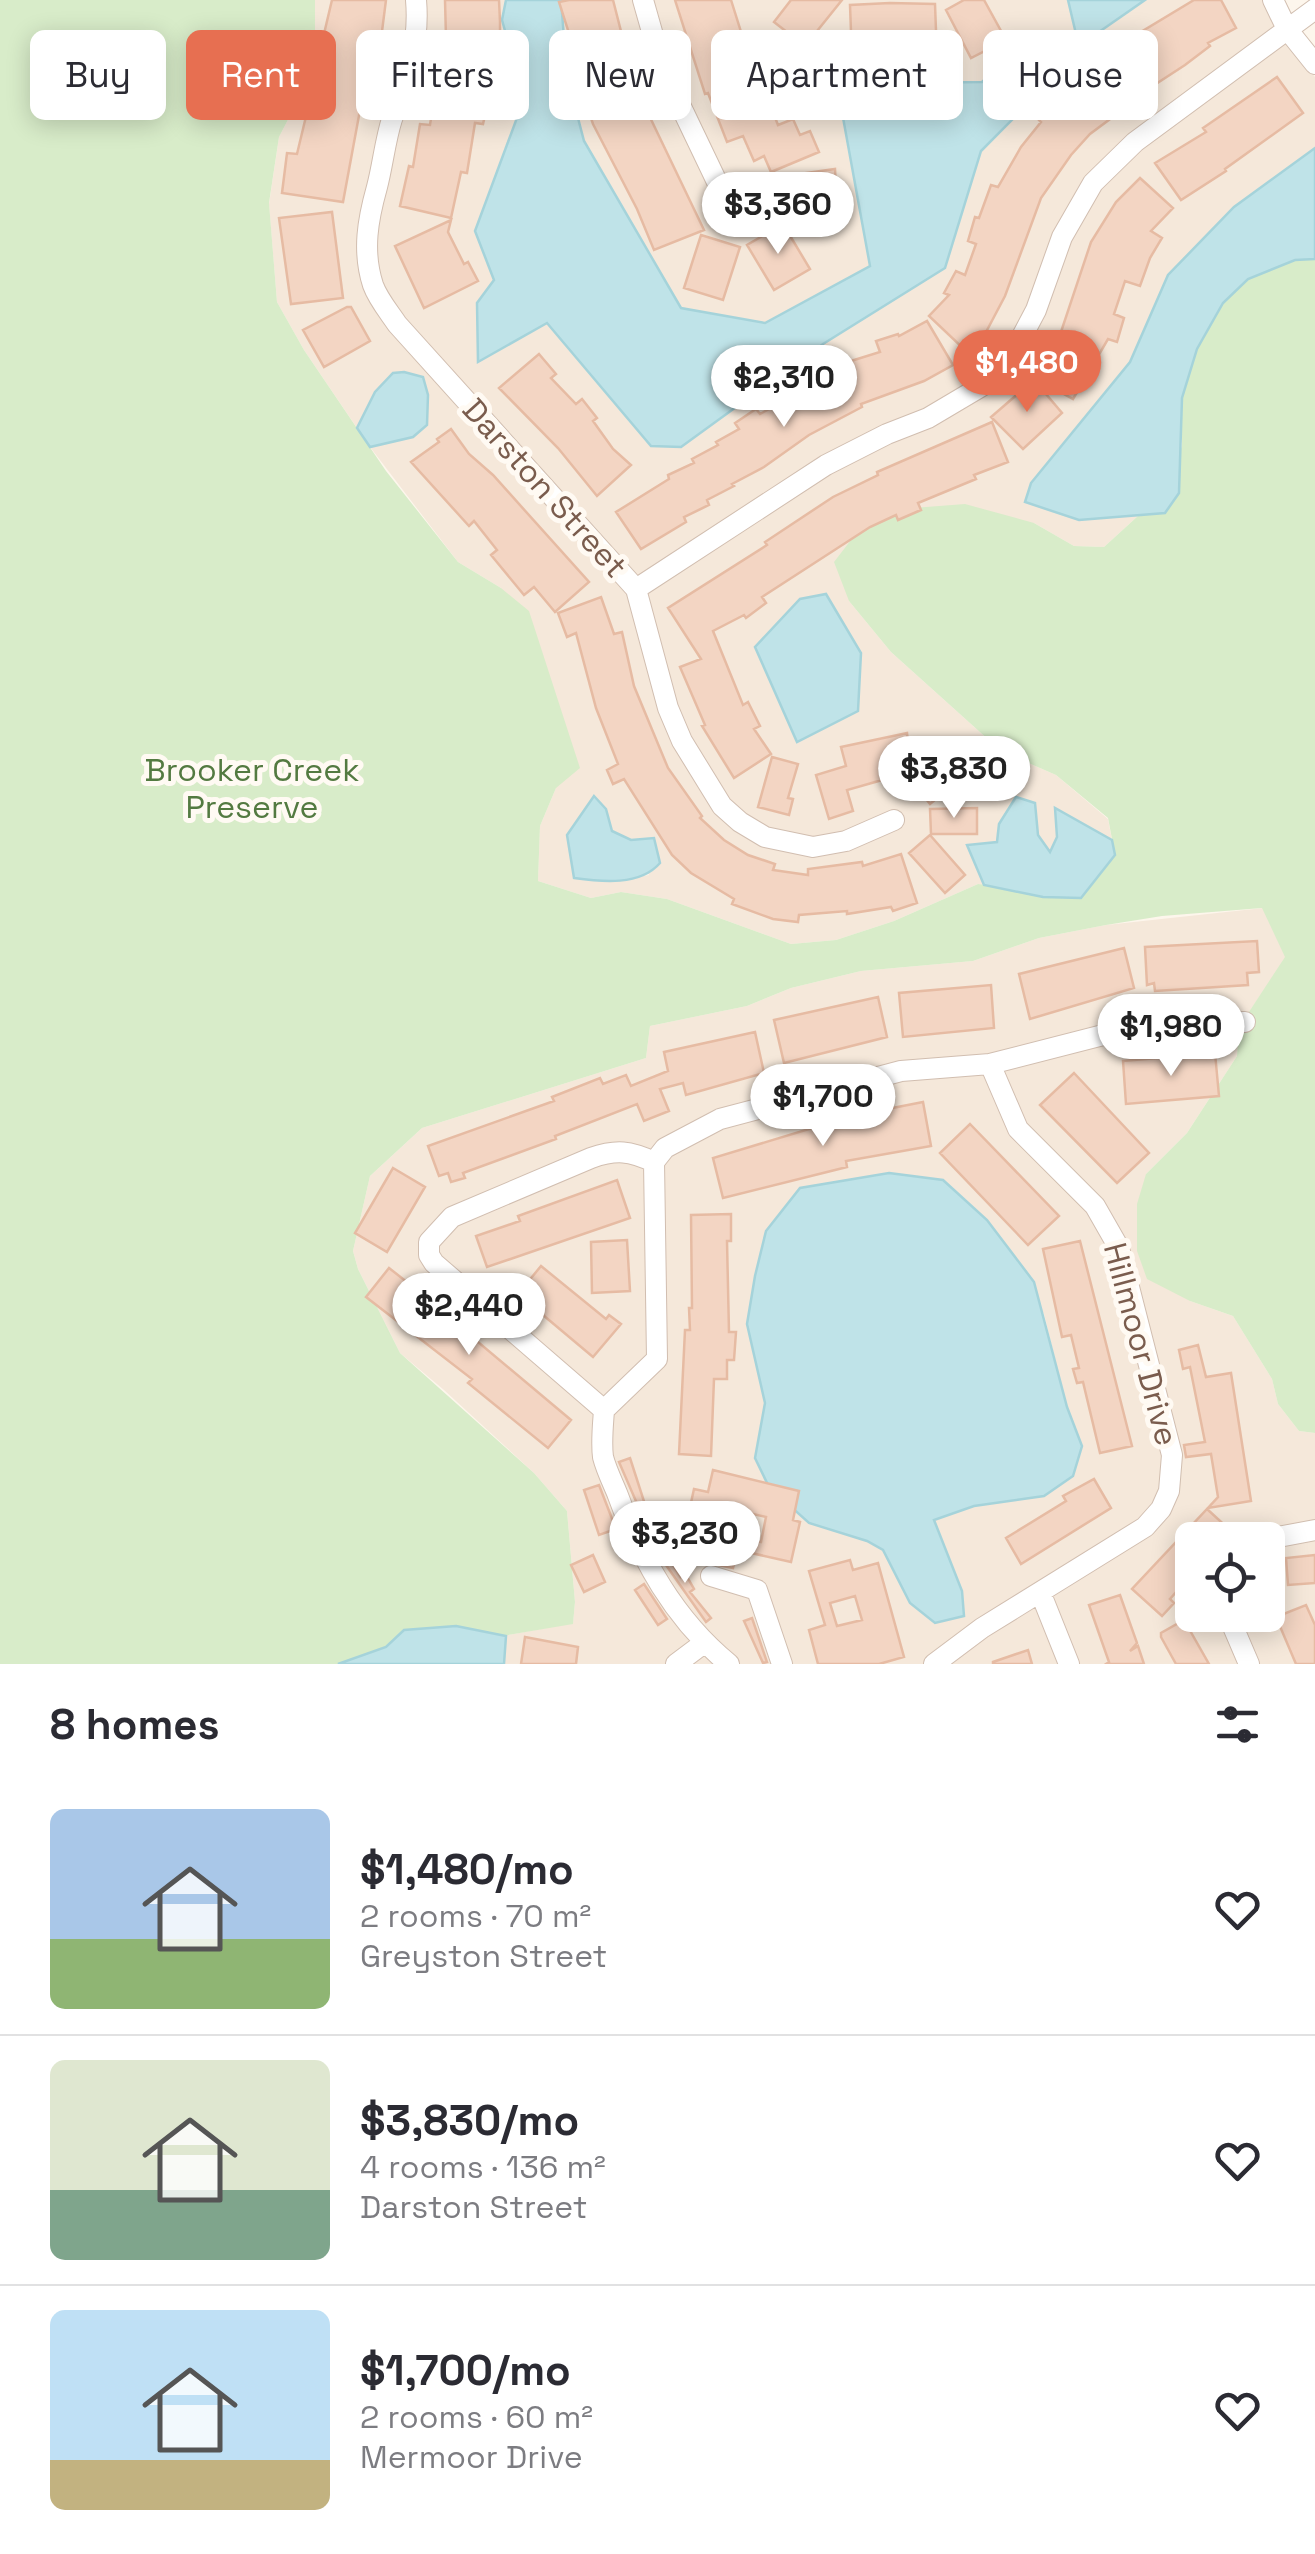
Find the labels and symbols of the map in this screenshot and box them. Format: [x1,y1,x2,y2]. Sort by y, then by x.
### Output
pin: $3,360 [697,172,859,257]
pin: $1,480 [946,330,1108,415]
pin: $2,310 [703,345,865,430]
street label: Darston Street [454,390,636,586]
pin: $3,830 [873,736,1035,821]
park label: Brooker Creek Preserve [145,750,359,827]
pin: $1,980 [1090,994,1252,1079]
pin: $1,700 [742,1064,904,1149]
street label: Hillmoor Drive [1095,1238,1187,1450]
pin: $2,440 [388,1273,550,1358]
pin: $3,230 [604,1501,766,1586]

